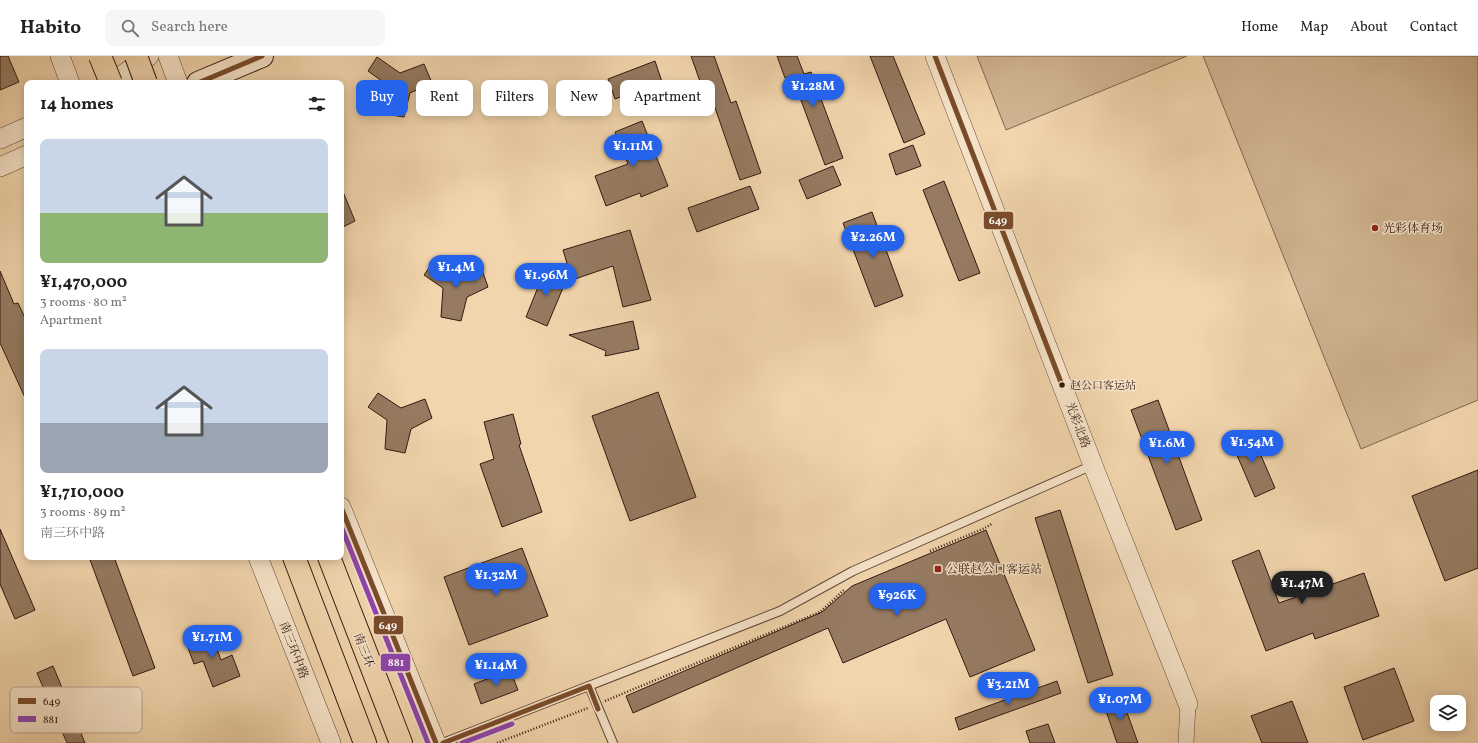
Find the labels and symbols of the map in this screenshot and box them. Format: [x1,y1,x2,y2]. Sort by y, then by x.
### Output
pin: ¥1.28M [780,74,846,108]
pin: ¥1.11M [600,134,666,168]
line badge: 649 [983,211,1014,230]
text: 649 [989,214,1007,229]
place label: 光彩体育场 [1383,221,1443,237]
marker: 光彩体育场 [1370,223,1380,233]
pin: ¥2.26M [840,225,906,259]
pin: ¥1.4M [428,255,484,289]
pin: ¥1.96M [513,263,579,297]
place label: 赵公口客运站 [1070,379,1136,394]
marker: 赵公口客运站 [1057,380,1067,390]
street label: 光彩北路 [1061,400,1093,451]
pin: ¥1.54M [1219,430,1285,464]
pin: ¥1.6M [1139,431,1195,465]
place label: 公联赵公口客运站 [946,562,1042,578]
pin: ¥1.32M [463,563,529,597]
marker: 公联赵公口客运站 [933,564,943,574]
pin: ¥1.47M [1269,571,1335,605]
pin: ¥926K [869,583,925,617]
line badge: 649 [373,615,404,635]
street label: 南三环中路 [275,619,311,681]
text: 649 [379,619,397,634]
pin: ¥1.71M [179,625,245,659]
street label: 南三环 [349,631,377,670]
line badge: 881 [380,653,411,672]
pin: ¥1.14M [463,653,529,687]
text: 881 [388,656,404,671]
pin: ¥3.21M [975,672,1041,706]
legend [10,687,142,733]
pin: ¥1.07M [1087,687,1153,721]
text: 649 [43,695,60,710]
text: 881 [43,713,58,728]

